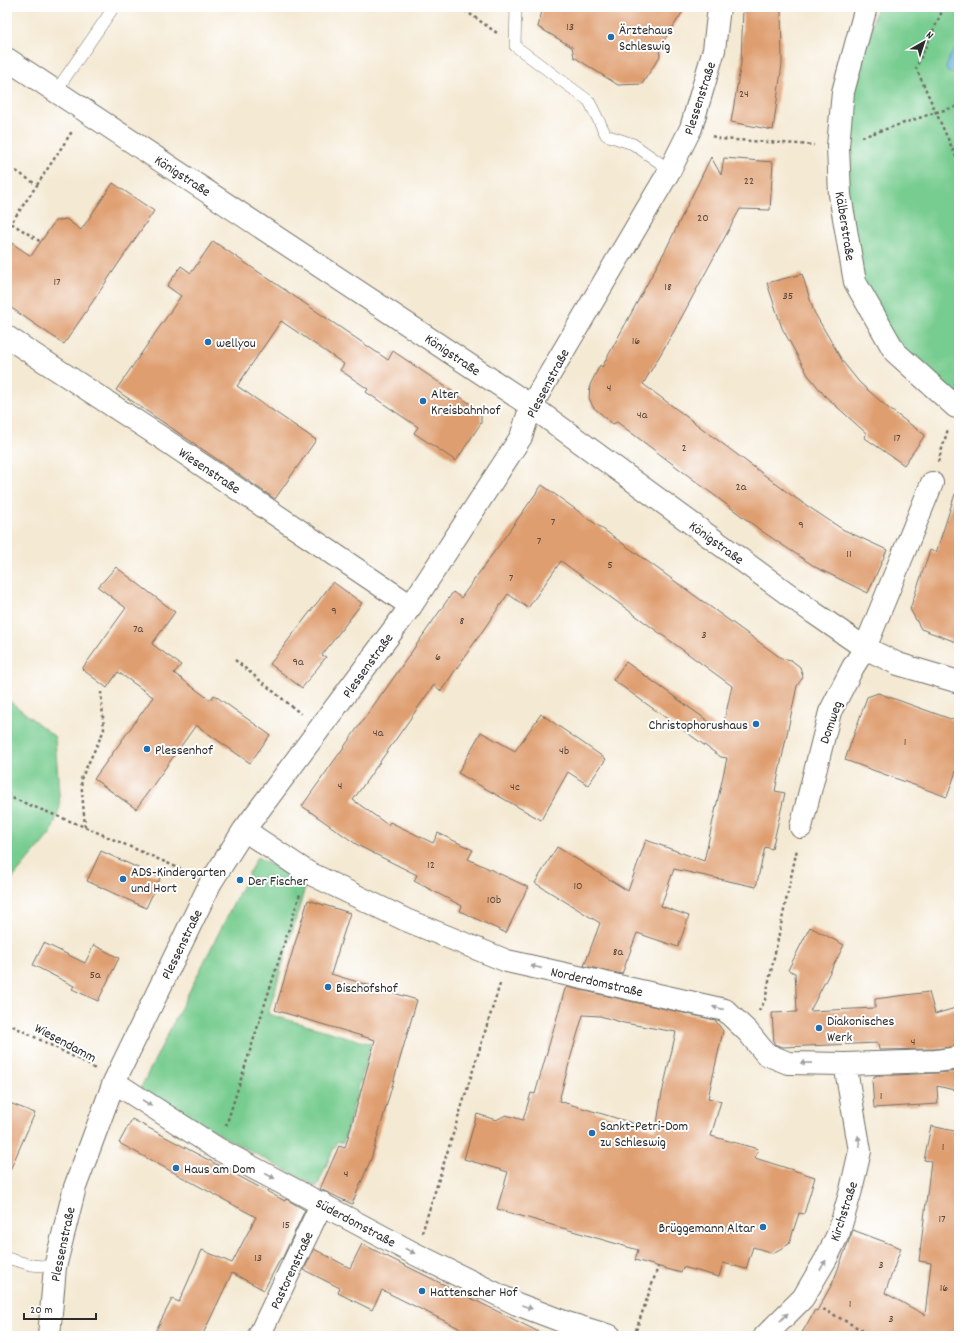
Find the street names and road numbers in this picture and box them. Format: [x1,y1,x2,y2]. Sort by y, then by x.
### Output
street label: Plessenstraße [680,59,722,138]
street label: Königstraße [150,151,214,202]
street label: Kälberstraße [829,190,859,262]
street label: Königstraße [420,330,484,382]
street label: Plessenstraße [522,346,575,422]
street label: Wiesenstraße [174,444,244,500]
street label: Königstraße [684,517,747,570]
street label: Plessenstraße [338,630,399,703]
street label: Domweg [815,698,849,747]
street label: Plessenstraße [157,906,208,983]
street label: Norderdomstraße [548,963,645,1003]
street label: Wiesendamm [30,1019,100,1068]
street label: Kirchstraße [826,1179,864,1244]
street label: Süderdomstraße [311,1194,399,1253]
street label: Plessenstraße [46,1205,82,1284]
street label: Pastorenstraße [266,1229,320,1313]

